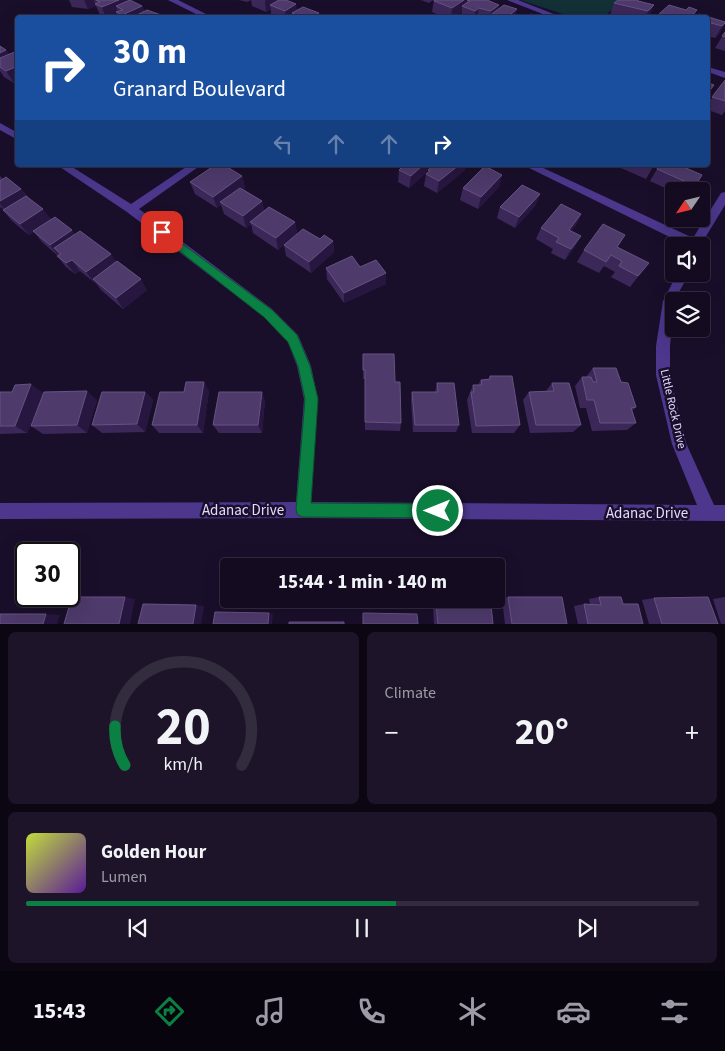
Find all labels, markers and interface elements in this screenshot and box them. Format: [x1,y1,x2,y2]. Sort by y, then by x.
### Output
text: 30 m [113,27,187,77]
icon: right [30,35,95,100]
text: Granard Boulevard [113,73,286,105]
icon: left [269,130,297,158]
icon: ahead [322,130,350,158]
icon: ahead [375,130,403,158]
icon: right [428,130,456,158]
north arrow [665,182,710,228]
map controls [665,182,710,337]
pin [141,211,183,253]
icon: arrive [148,218,176,246]
button: sound [665,237,710,282]
button: layers [665,292,710,337]
street label: Little Rock Drive [656,368,690,450]
position arrow [411,484,463,536]
street label: Adanac Drive [202,500,284,521]
street label: Adanac Drive [606,503,688,524]
speed limit sign: 30 [15,542,80,607]
text: 15:44 · 1 min · 140 m [278,569,447,596]
text: Climate [385,682,436,704]
text: 20 [156,691,211,765]
text: 20° [515,705,569,759]
text: − [385,713,398,753]
text: + [685,713,699,753]
text: km/h [163,752,203,777]
text: Golden Hour [101,839,206,866]
text: Lumen [101,866,147,888]
icon: previous [124,914,152,942]
icon: pause [348,914,376,942]
icon: next [573,914,601,942]
icon: directions [152,994,187,1029]
icon: music [253,994,288,1029]
icon: phone [354,994,389,1029]
icon: climate [455,994,490,1029]
icon: car [556,994,591,1029]
icon: filters [657,994,692,1029]
text: 15:43 [33,995,86,1027]

